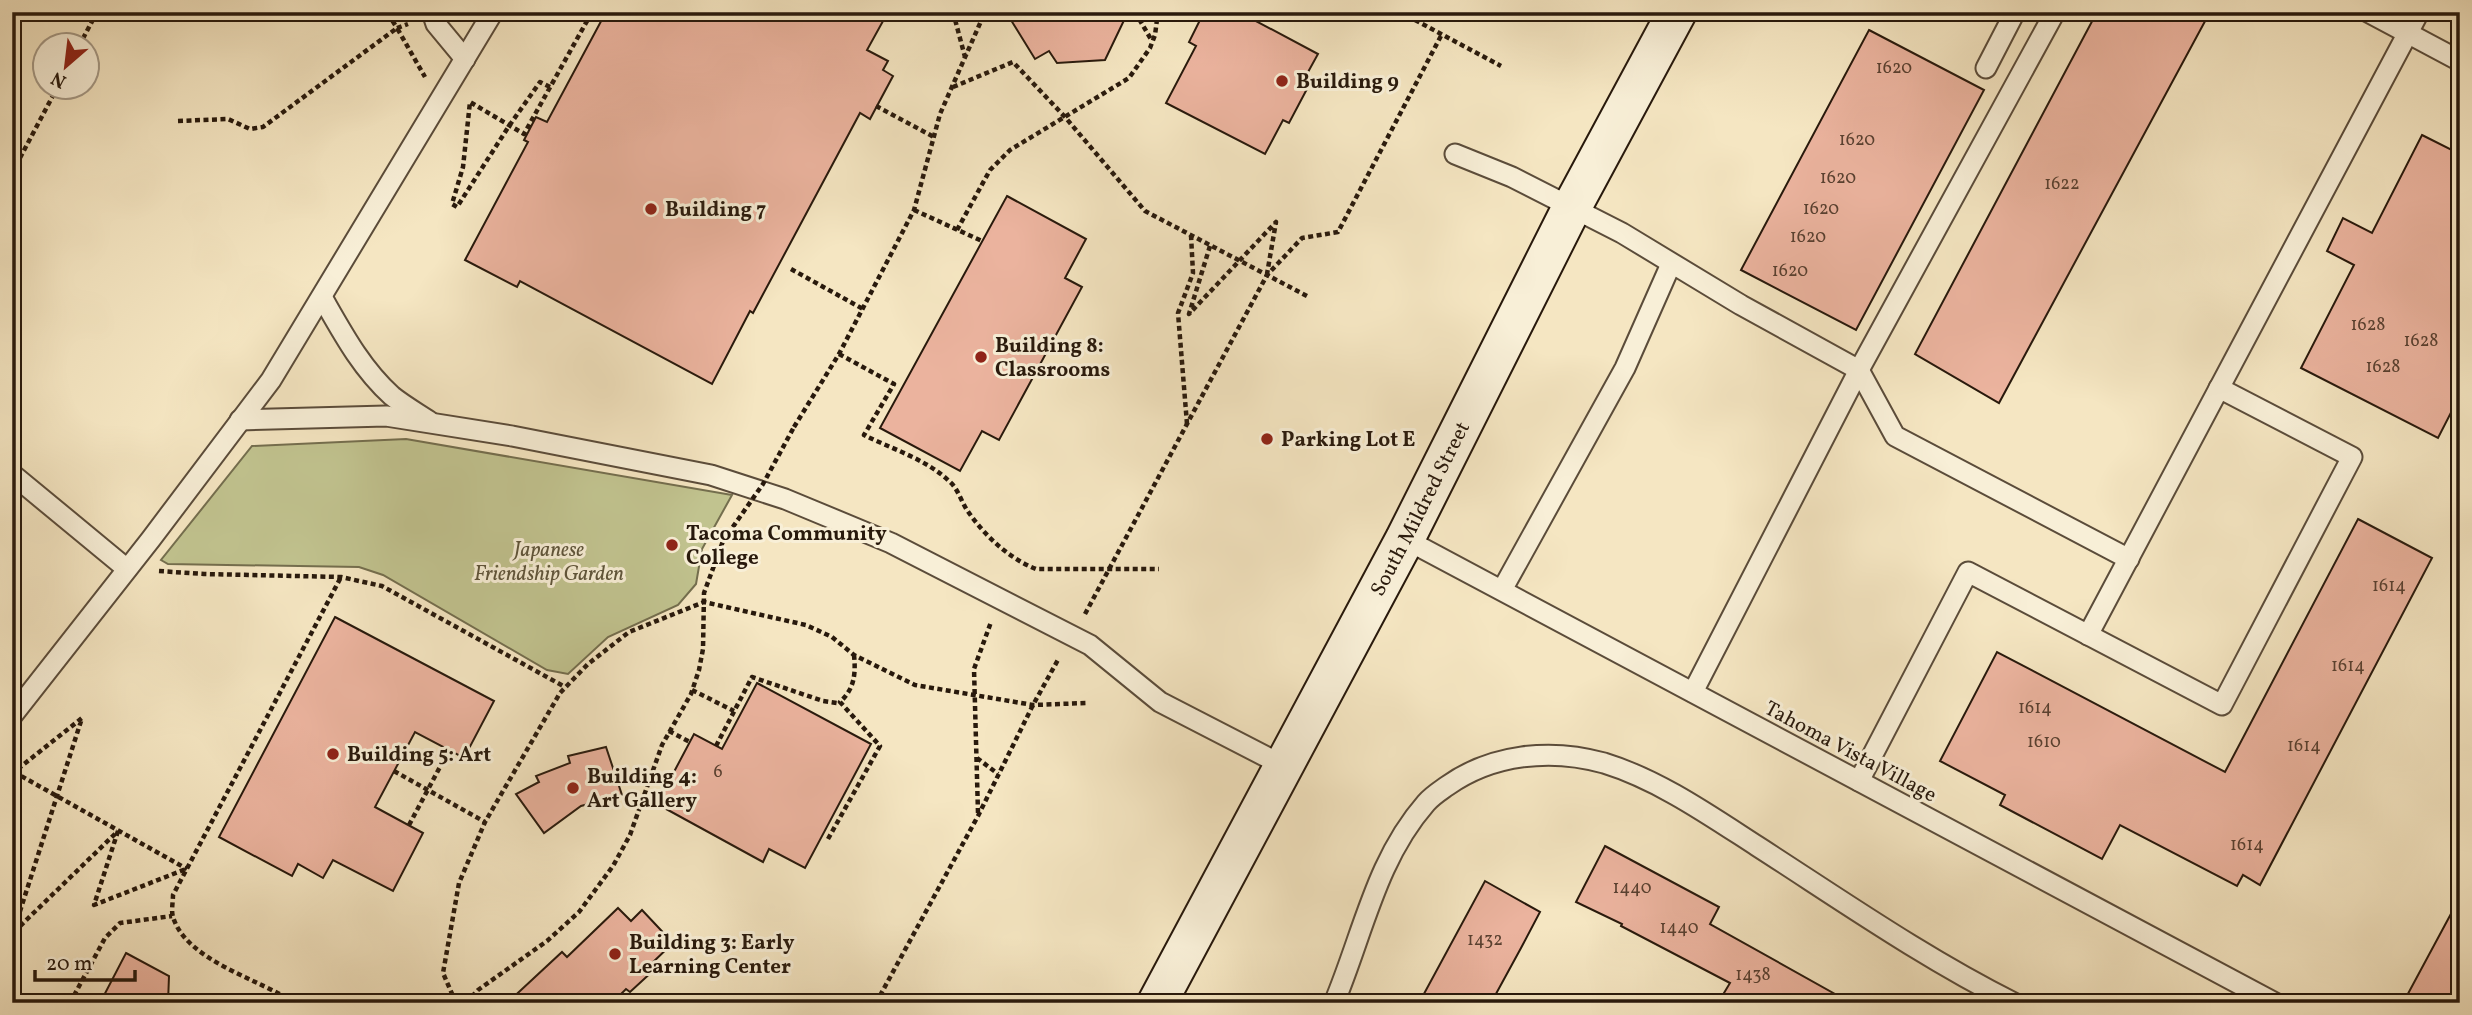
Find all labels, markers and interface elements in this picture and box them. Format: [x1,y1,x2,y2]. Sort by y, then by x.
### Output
north arrow [32,32,102,102]
house number: 1620 [1876,56,1912,81]
text: N [47,64,71,94]
place label: Building 9 [1296,68,1399,97]
marker: Building 9 [1274,73,1290,89]
house number: 1620 [1839,128,1875,153]
house number: 1620 [1820,166,1856,191]
house number: 1622 [2044,172,2080,197]
place label: Building 7 [665,196,766,225]
house number: 1620 [1803,197,1839,222]
marker: Building 7 [643,201,659,217]
house number: 1620 [1790,225,1826,250]
house number: 1620 [1772,259,1808,284]
house number: 1628 [2351,313,2385,338]
house number: 1628 [2404,329,2438,354]
place label: Building 8: Classrooms [995,332,1110,385]
marker: Building 8: Classrooms [973,349,989,365]
house number: 1628 [2366,355,2400,380]
street label: South Mildred Street [1364,417,1478,602]
place label: Parking Lot E [1281,426,1415,455]
marker: Parking Lot E [1259,431,1275,447]
place label: Tacoma Community College [686,520,887,573]
park label: Japanese Friendship Garden [474,536,624,589]
marker: Tacoma Community College [664,537,680,553]
house number: 1614 [2372,574,2406,599]
house number: 1614 [2331,654,2365,679]
street label: Tahoma Vista Village [1759,695,1942,810]
house number: 1614 [2018,696,2052,721]
house number: 1610 [2027,730,2061,755]
house number: 1614 [2287,734,2321,759]
place label: Building 5: Art [347,741,491,770]
marker: Building 5: Art [325,746,341,762]
house number: 6 [713,760,723,785]
place label: Building 4: Art Gallery [587,763,697,816]
marker: Building 4: Art Gallery [565,780,581,796]
house number: 1614 [2230,833,2264,858]
house number: 1440 [1613,876,1652,901]
house number: 1440 [1660,916,1699,941]
house number: 1432 [1467,928,1503,953]
place label: Building 3: Early Learning Center [629,929,795,982]
scale bar [35,938,135,982]
marker: Building 3: Early Learning Center [607,946,623,962]
text: 20 m [46,950,92,979]
house number: 1438 [1735,963,1771,988]

